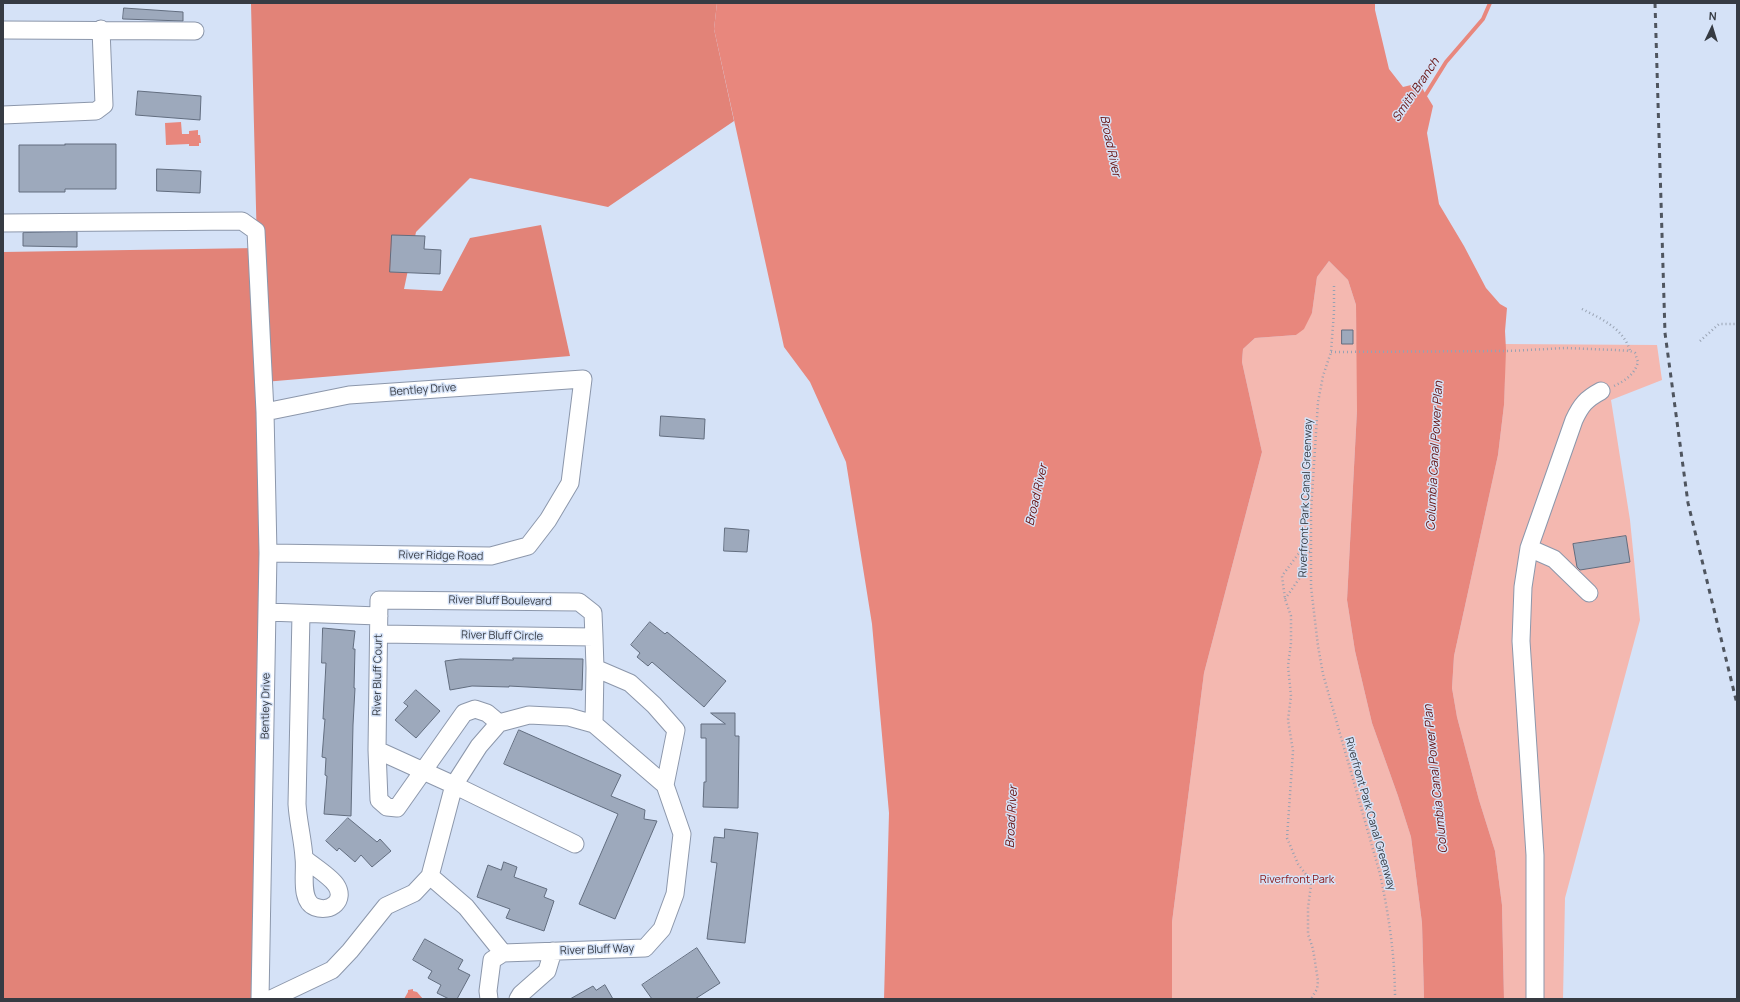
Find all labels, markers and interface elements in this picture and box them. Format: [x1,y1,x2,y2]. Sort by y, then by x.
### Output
north arrow [1692,8,1732,48]
text: N [1708,8,1717,23]
water label: Smith Branch [1389,55,1443,125]
water label: Broad River [1096,114,1124,178]
street label: Bentley Drive [389,381,457,399]
water label: Columbia Canal Power Plan [1424,381,1446,531]
street label: Riverfront Park Canal Greenway [1297,418,1315,578]
water label: Broad River [1023,463,1051,527]
street label: River Ridge Road [399,549,483,563]
street label: River Bluff Boulevard [448,594,552,608]
street label: River Bluff Circle [461,629,543,643]
street label: River Bluff Court [371,634,385,716]
street label: Bentley Drive [259,673,273,739]
water label: Columbia Canal Power Plan [1421,704,1451,854]
street label: Riverfront Park Canal Greenway [1342,736,1398,892]
water label: Broad River [1003,785,1021,849]
park label: Riverfront Park [1260,873,1334,887]
street label: River Bluff Way [560,942,634,958]

